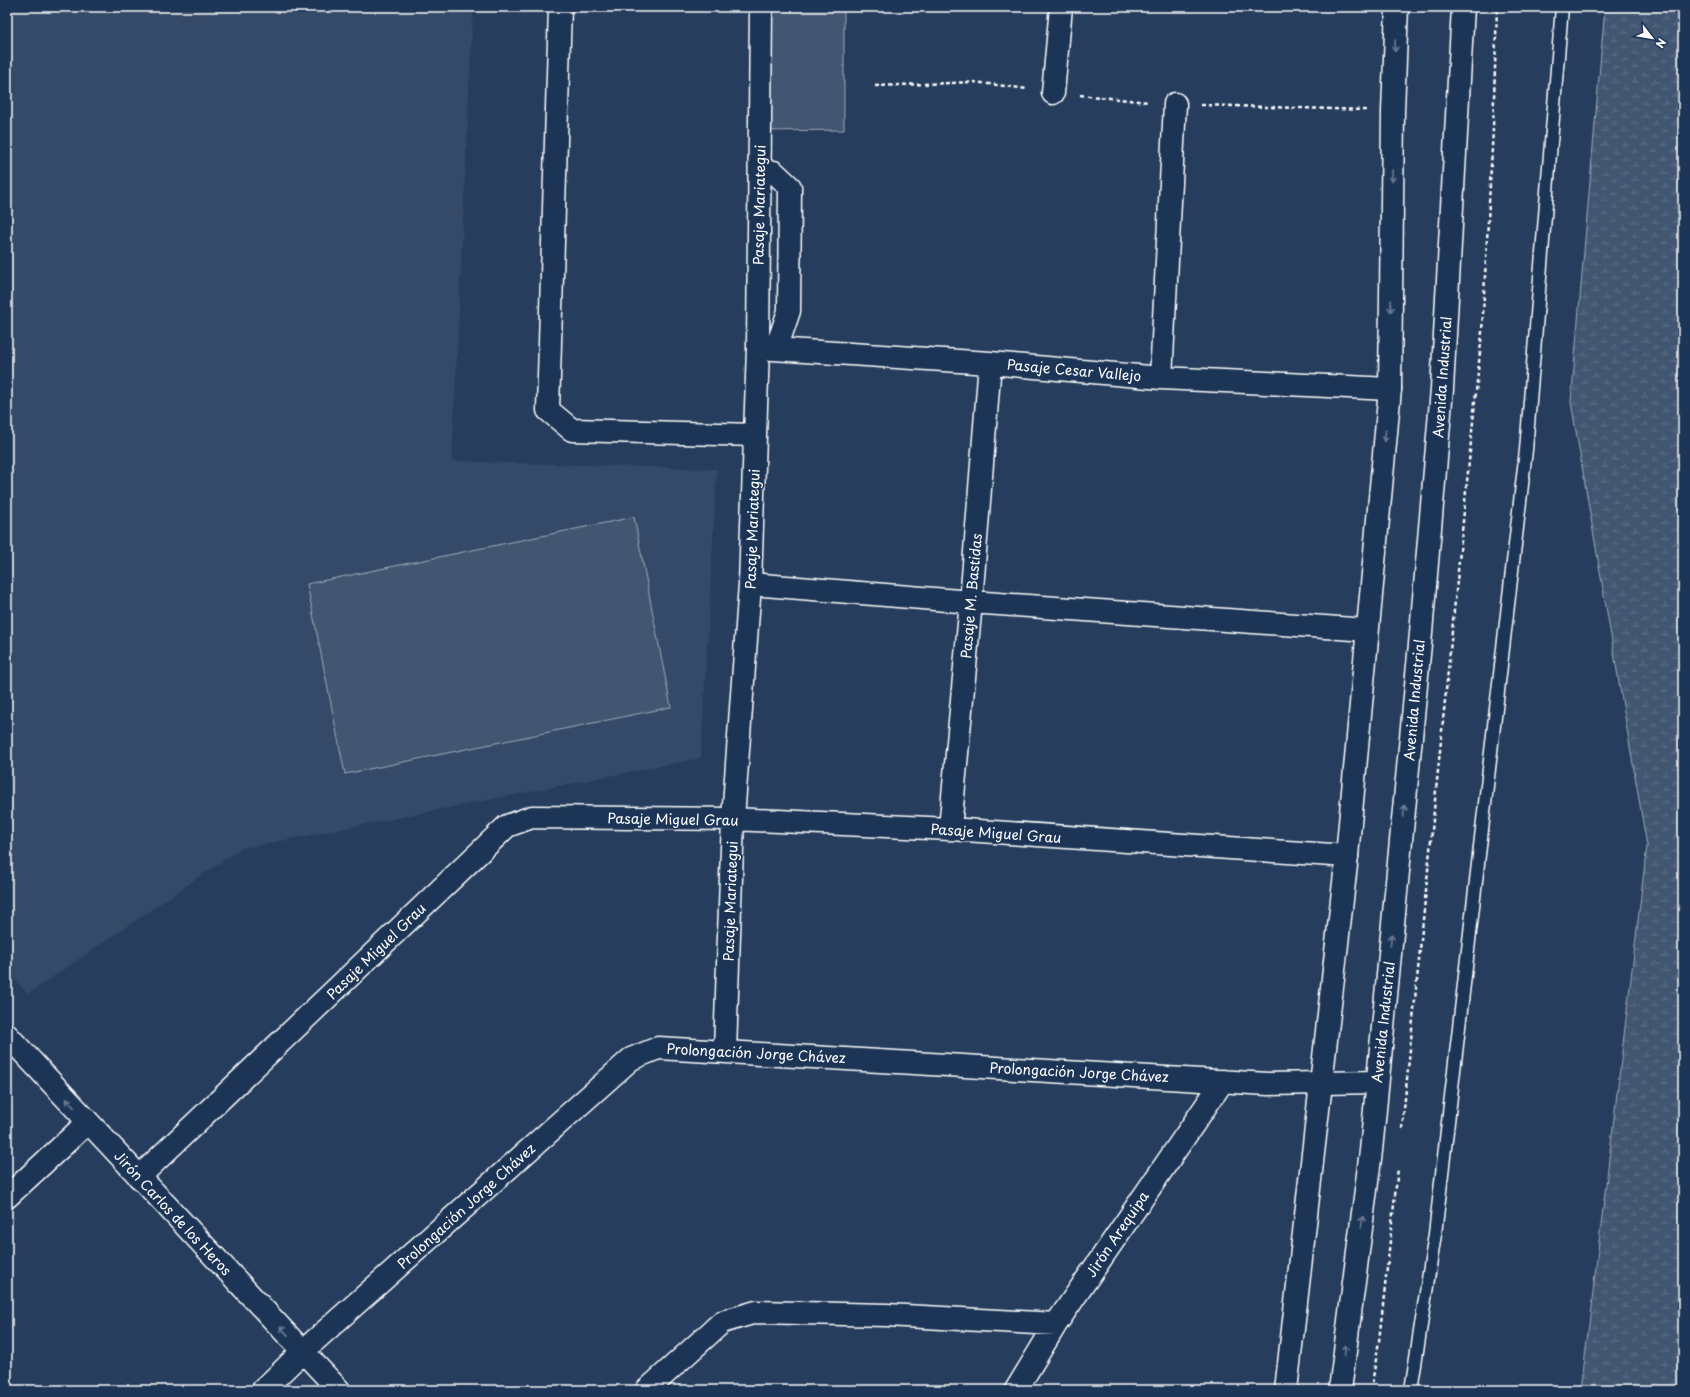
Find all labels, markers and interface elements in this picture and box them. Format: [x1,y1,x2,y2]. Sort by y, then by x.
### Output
north arrow [1632,18,1672,58]
text: N [1651,35,1671,52]
one-way arrow [1391,39,1399,52]
street label: Pasaje Mariategui [747,144,771,265]
one-way arrow [1388,169,1396,182]
one-way arrow [1387,299,1395,312]
street label: Avenida Industrial [1427,316,1457,438]
street label: Pasaje Cesar Vallejo [1006,354,1142,386]
one-way arrow [1382,429,1389,442]
street label: Pasaje Mariategui [739,468,765,590]
street label: Pasaje M. Bastidas [955,532,987,660]
street label: Avenida Industrial [1398,638,1430,762]
one-way arrow [1400,805,1407,818]
street label: Pasaje Miguel Grau [607,807,739,831]
street label: Pasaje Miguel Grau [930,818,1062,848]
street label: Pasaje Mariategui [717,840,743,962]
street label: Pasaje Miguel Grau [322,898,430,1004]
one-way arrow [1387,934,1395,947]
street label: Avenida Industrial [1366,960,1400,1084]
street label: Prolongación Jorge Chávez [666,1038,846,1068]
street label: Prolongación Jorge Chávez [989,1057,1169,1087]
one-way arrow [66,1098,75,1108]
street label: Prolongación Jorge Chávez [392,1138,540,1274]
street label: Jirón Carlos de los Heros [109,1146,237,1280]
street label: Jirón Arequipa [1080,1187,1154,1281]
one-way arrow [1358,1216,1365,1229]
one-way arrow [279,1326,289,1336]
one-way arrow [1341,1345,1349,1358]

